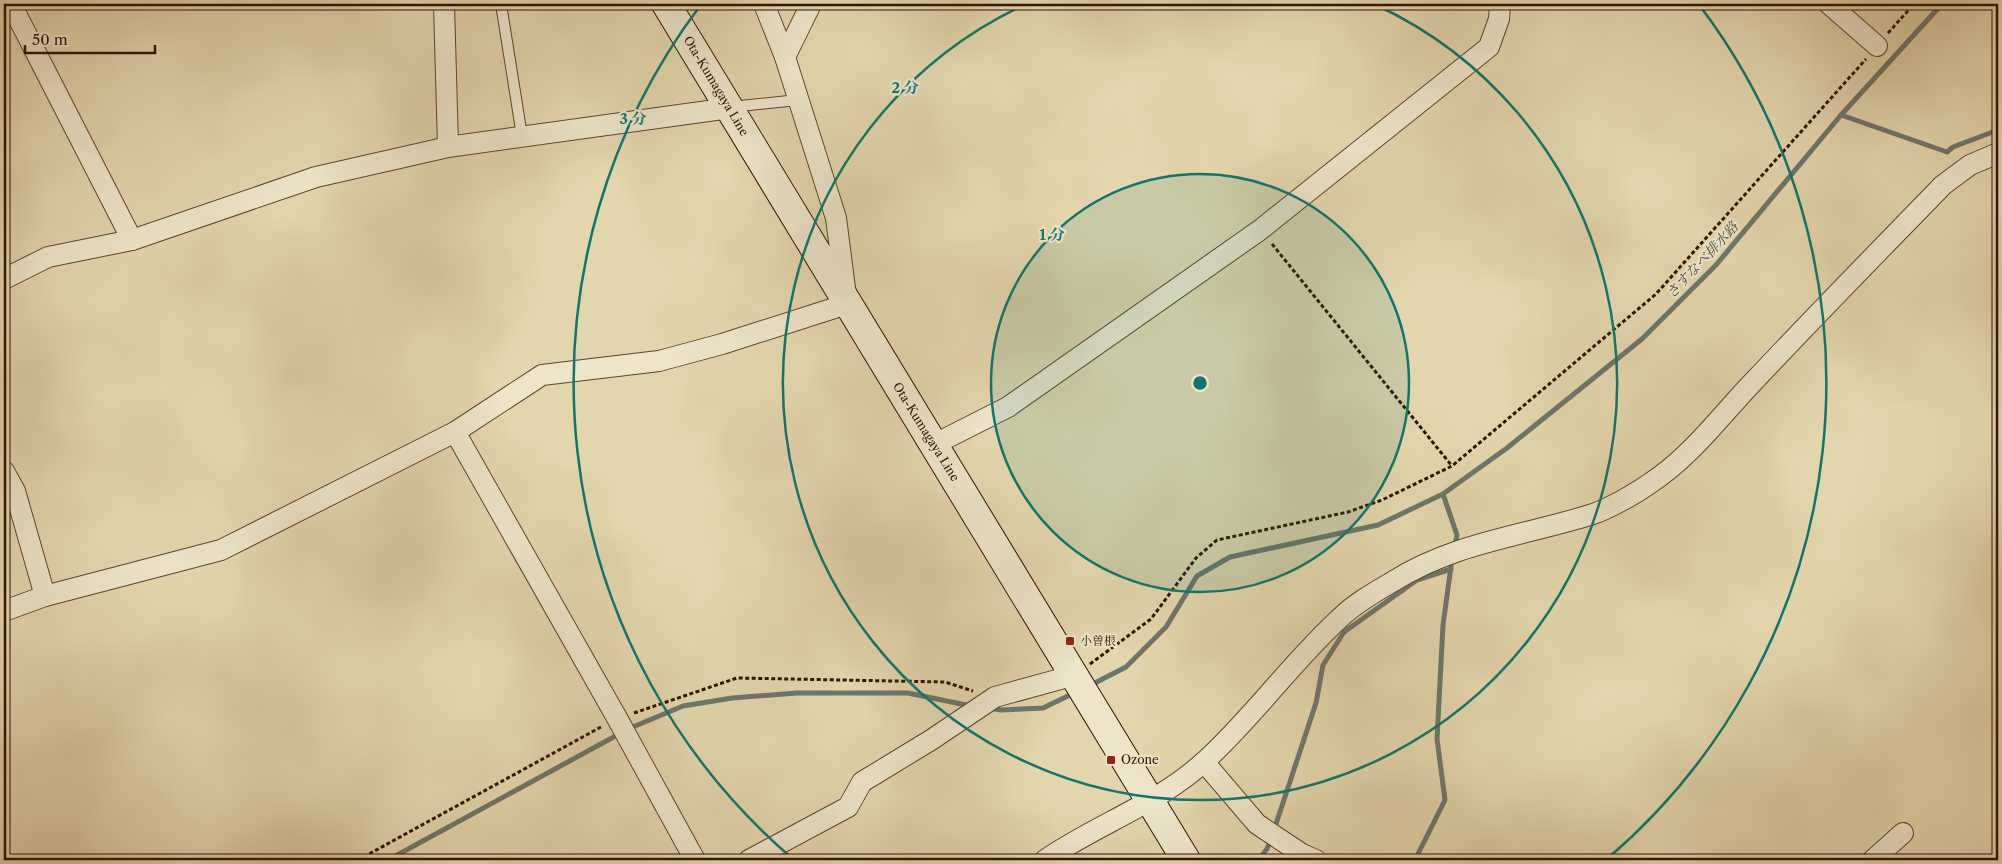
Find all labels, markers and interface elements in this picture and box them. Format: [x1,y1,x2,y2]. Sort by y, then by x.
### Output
scale bar [25,22,155,54]
text: 50 m [32,30,68,49]
street label: Ota-Kumagaya Line [681,33,752,139]
text: 2 分 [891,78,919,97]
text: 3 分 [619,109,647,128]
water label: さすなべ排水路 [1662,217,1743,302]
text: 1 分 [1039,225,1065,244]
centre of rings [1191,374,1209,392]
street label: Ota-Kumagaya Line [890,379,963,484]
place label: 小曽根 [1080,633,1116,648]
marker: 小曽根 [1064,635,1076,647]
place label: Ozone [1121,752,1159,767]
marker: Ozone [1105,754,1117,766]

